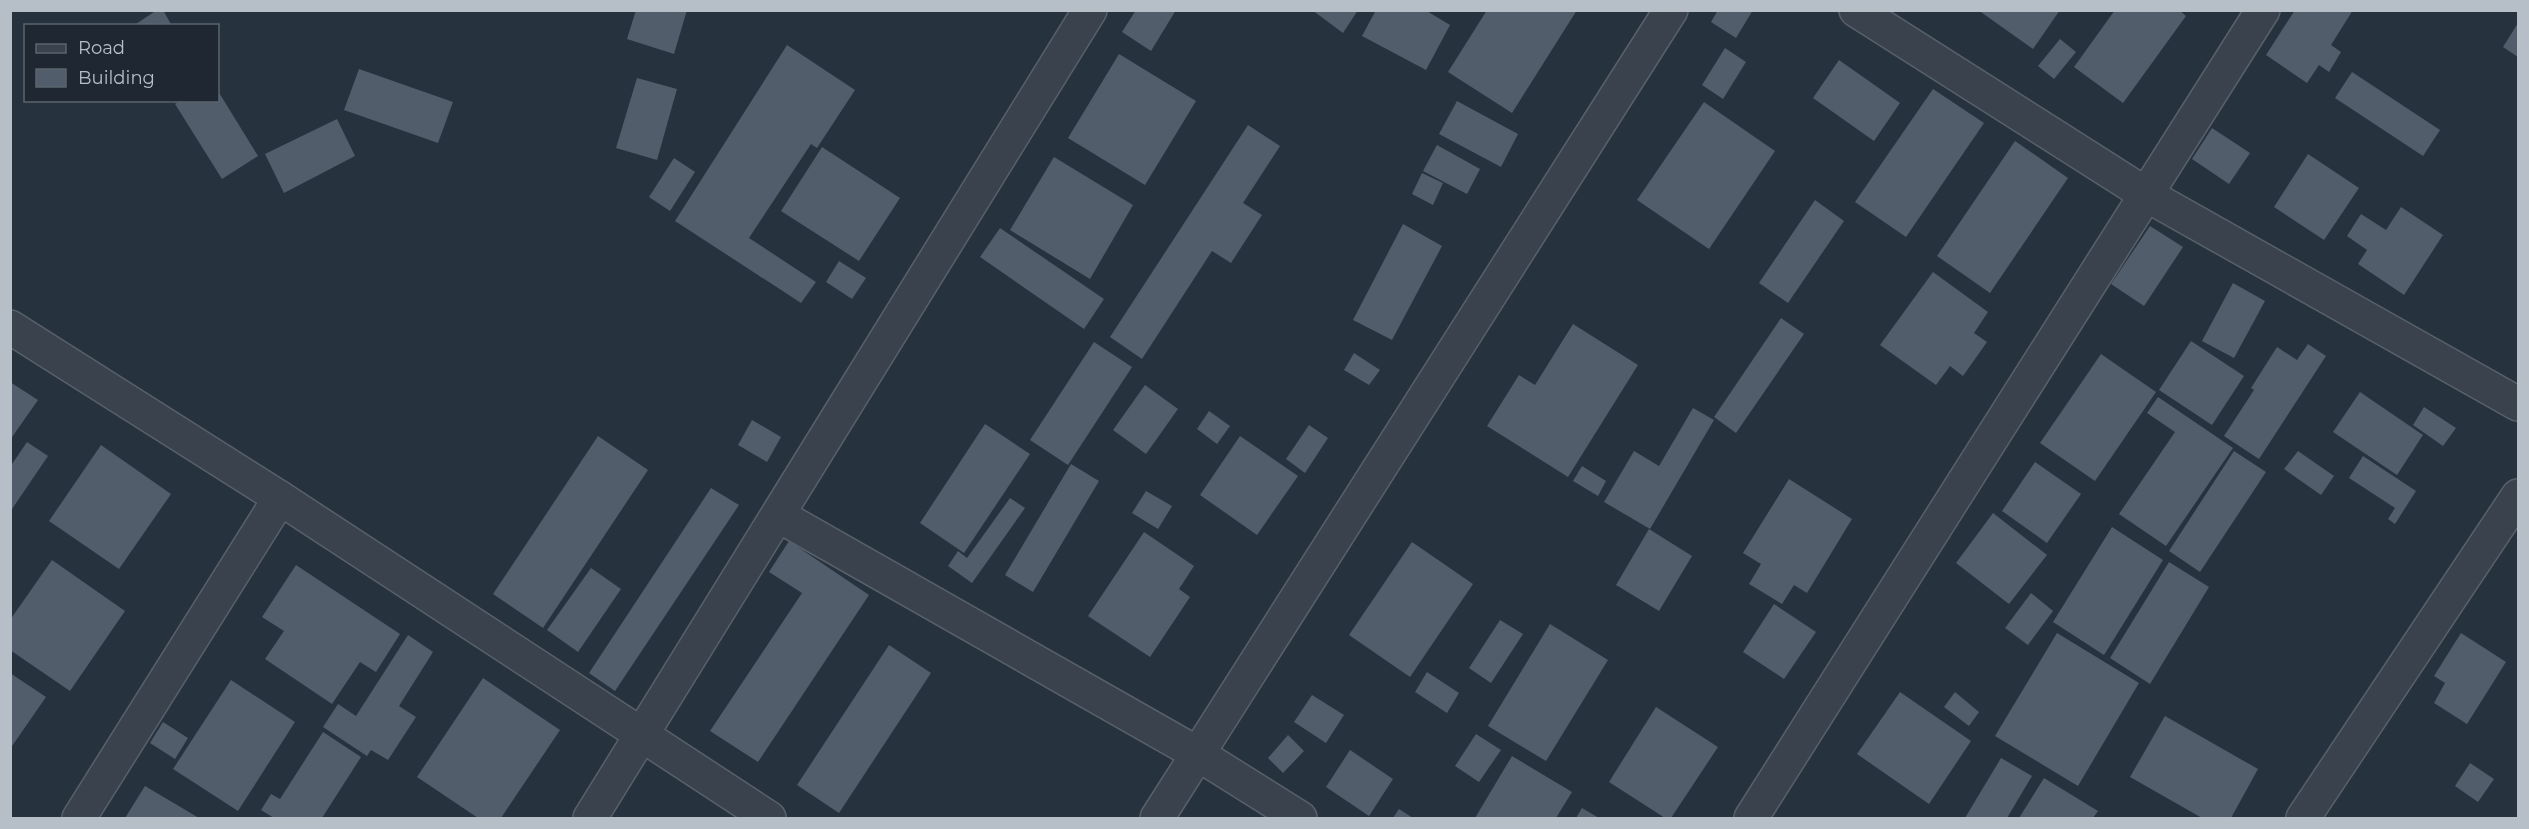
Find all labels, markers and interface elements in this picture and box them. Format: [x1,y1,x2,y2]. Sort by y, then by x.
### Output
legend [24,24,219,102]
text: Road [78,37,125,59]
text: Building [78,67,155,89]

